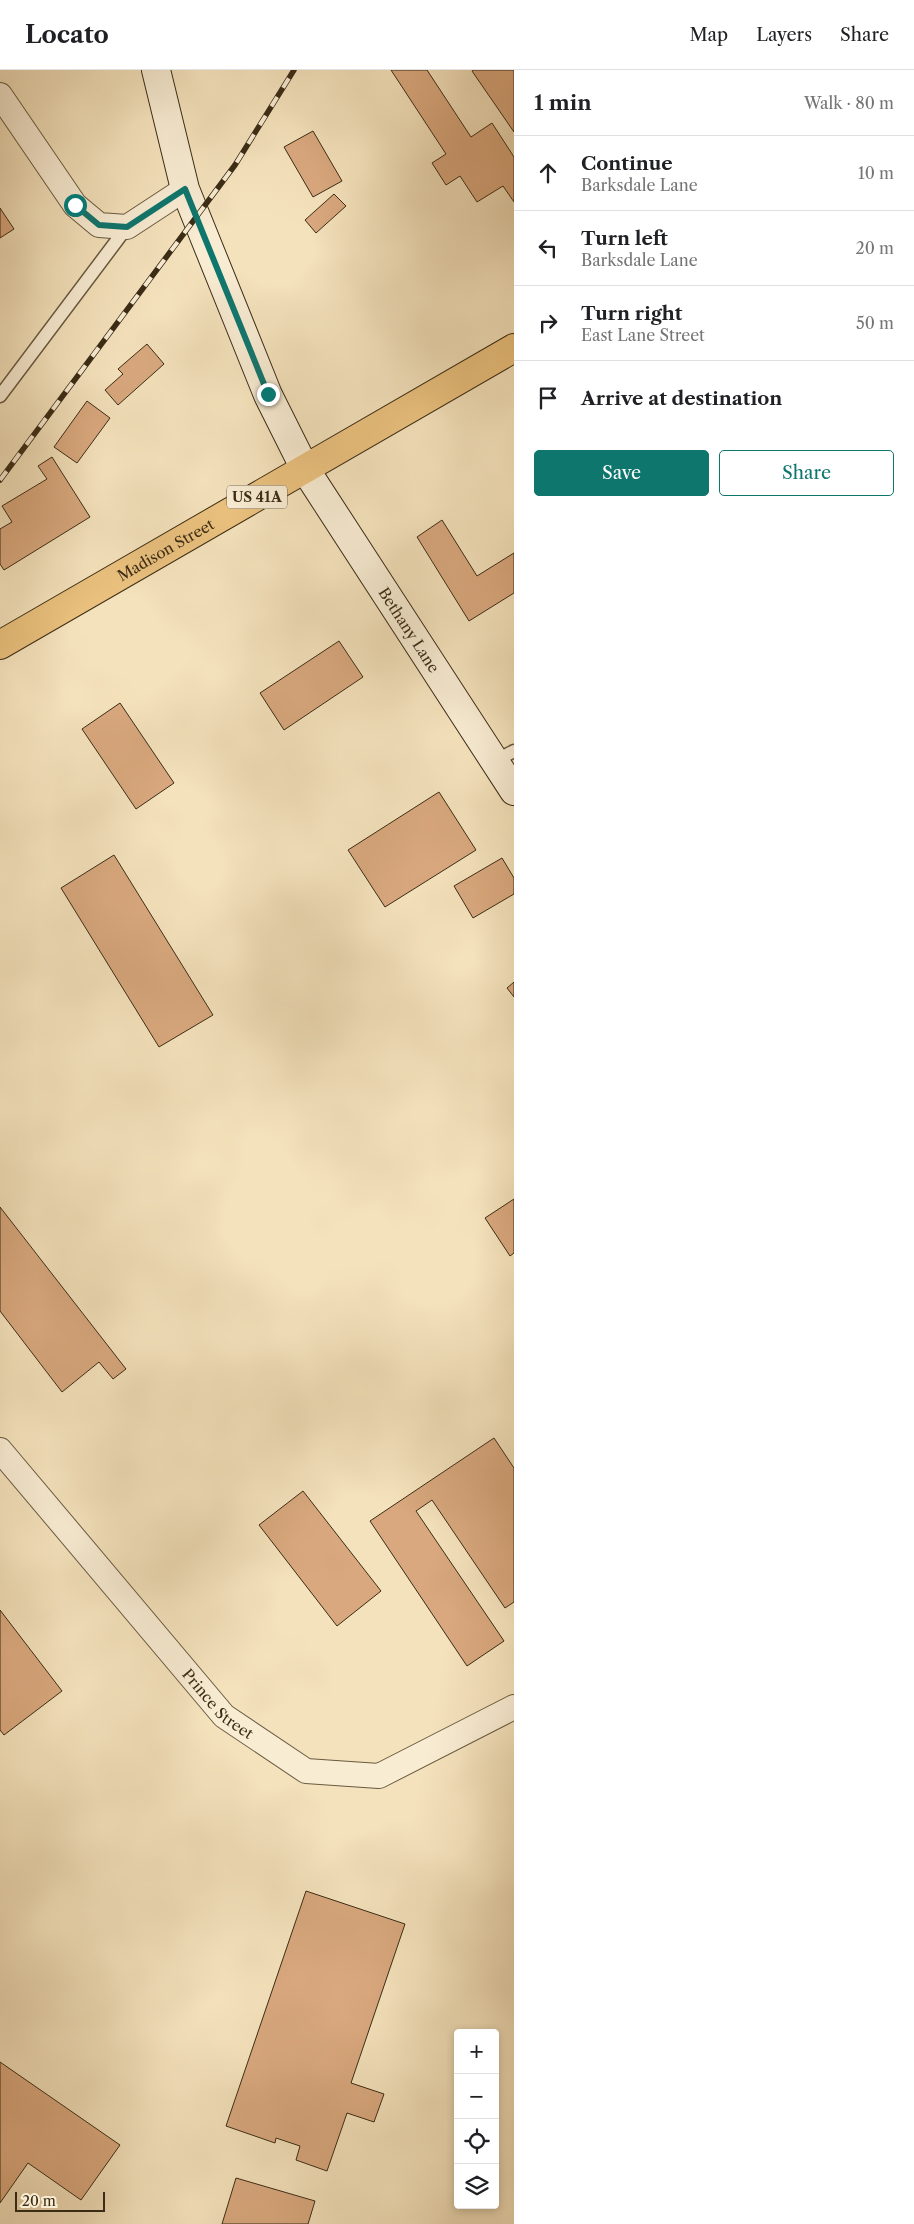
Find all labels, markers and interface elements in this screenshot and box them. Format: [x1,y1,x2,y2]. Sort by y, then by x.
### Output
text: Locato [25,20,109,49]
text: Map [690,24,728,46]
text: Layers [756,24,812,46]
text: Share [840,24,889,46]
text: 1 min [534,90,592,115]
text: Walk · 80 m [804,93,894,113]
text: Continue [581,152,673,175]
icon: ahead [534,159,562,187]
text: 10 m [858,163,894,183]
text: Barksdale Lane [581,175,698,195]
route start [64,194,87,217]
text: Turn left [581,227,668,250]
icon: left [534,234,562,262]
text: 20 m [855,238,894,258]
text: Barksdale Lane [581,250,698,270]
text: Turn right [581,302,682,325]
icon: right [534,309,562,337]
text: 50 m [856,313,894,333]
text: East Lane Street [581,325,705,345]
route end [257,383,280,406]
icon: arrive [534,384,562,412]
text: Arrive at destination [581,387,782,410]
button: Save [534,450,709,496]
button: Share [719,450,894,496]
road number: US 41A [227,486,287,508]
street label: Madison Street [114,514,218,585]
street label: Bethany Lane [375,584,444,676]
street label: Prince Street [179,1665,258,1743]
map controls [454,2029,499,2209]
button: + [454,2029,499,2074]
button: − [454,2074,499,2119]
button: locate [454,2119,499,2164]
button: layers [454,2164,499,2209]
scale bar [15,2189,105,2212]
text: 20 m [22,2192,56,2210]

